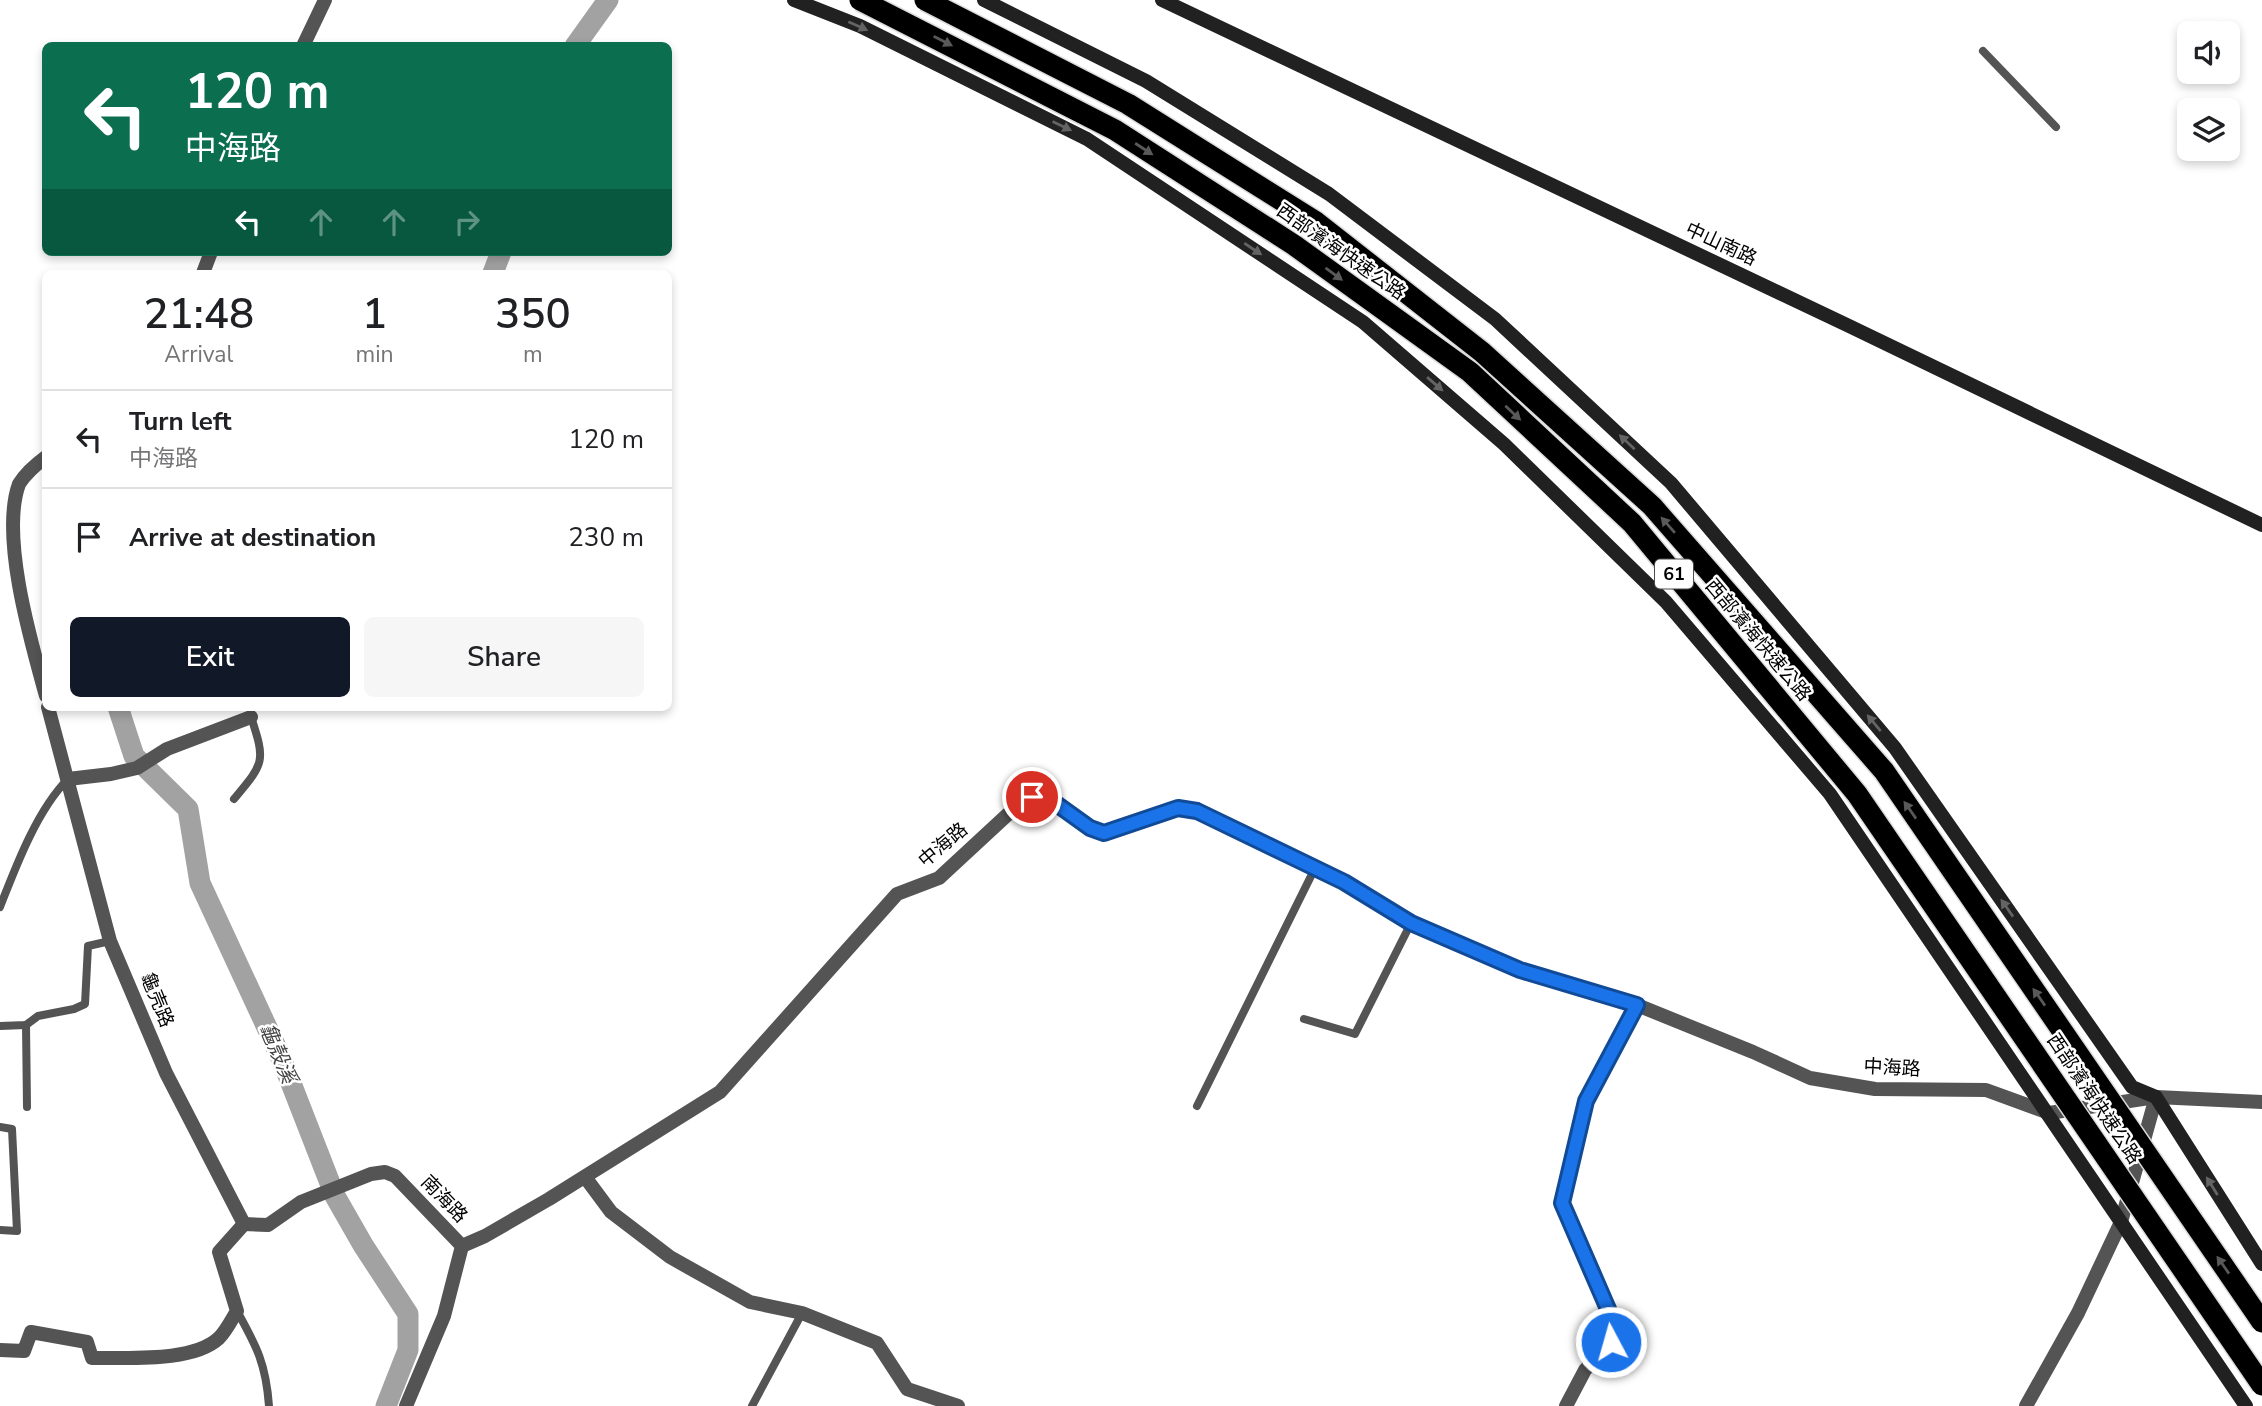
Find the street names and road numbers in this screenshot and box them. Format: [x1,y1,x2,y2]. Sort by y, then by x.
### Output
street label: 西部濱海快速公路 [1271,198,1411,306]
street label: 中山南路 [1681,216,1761,272]
road number: 61 [1655,560,1693,588]
street label: 西部濱海快速公路 [1699,573,1817,707]
street label: 中海路 [913,817,973,873]
street label: 龜壳路 [134,969,180,1031]
street label: 西部濱海快速公路 [2041,1029,2147,1169]
street label: 中海路 [1863,1054,1921,1082]
street label: 南海路 [415,1169,473,1229]

